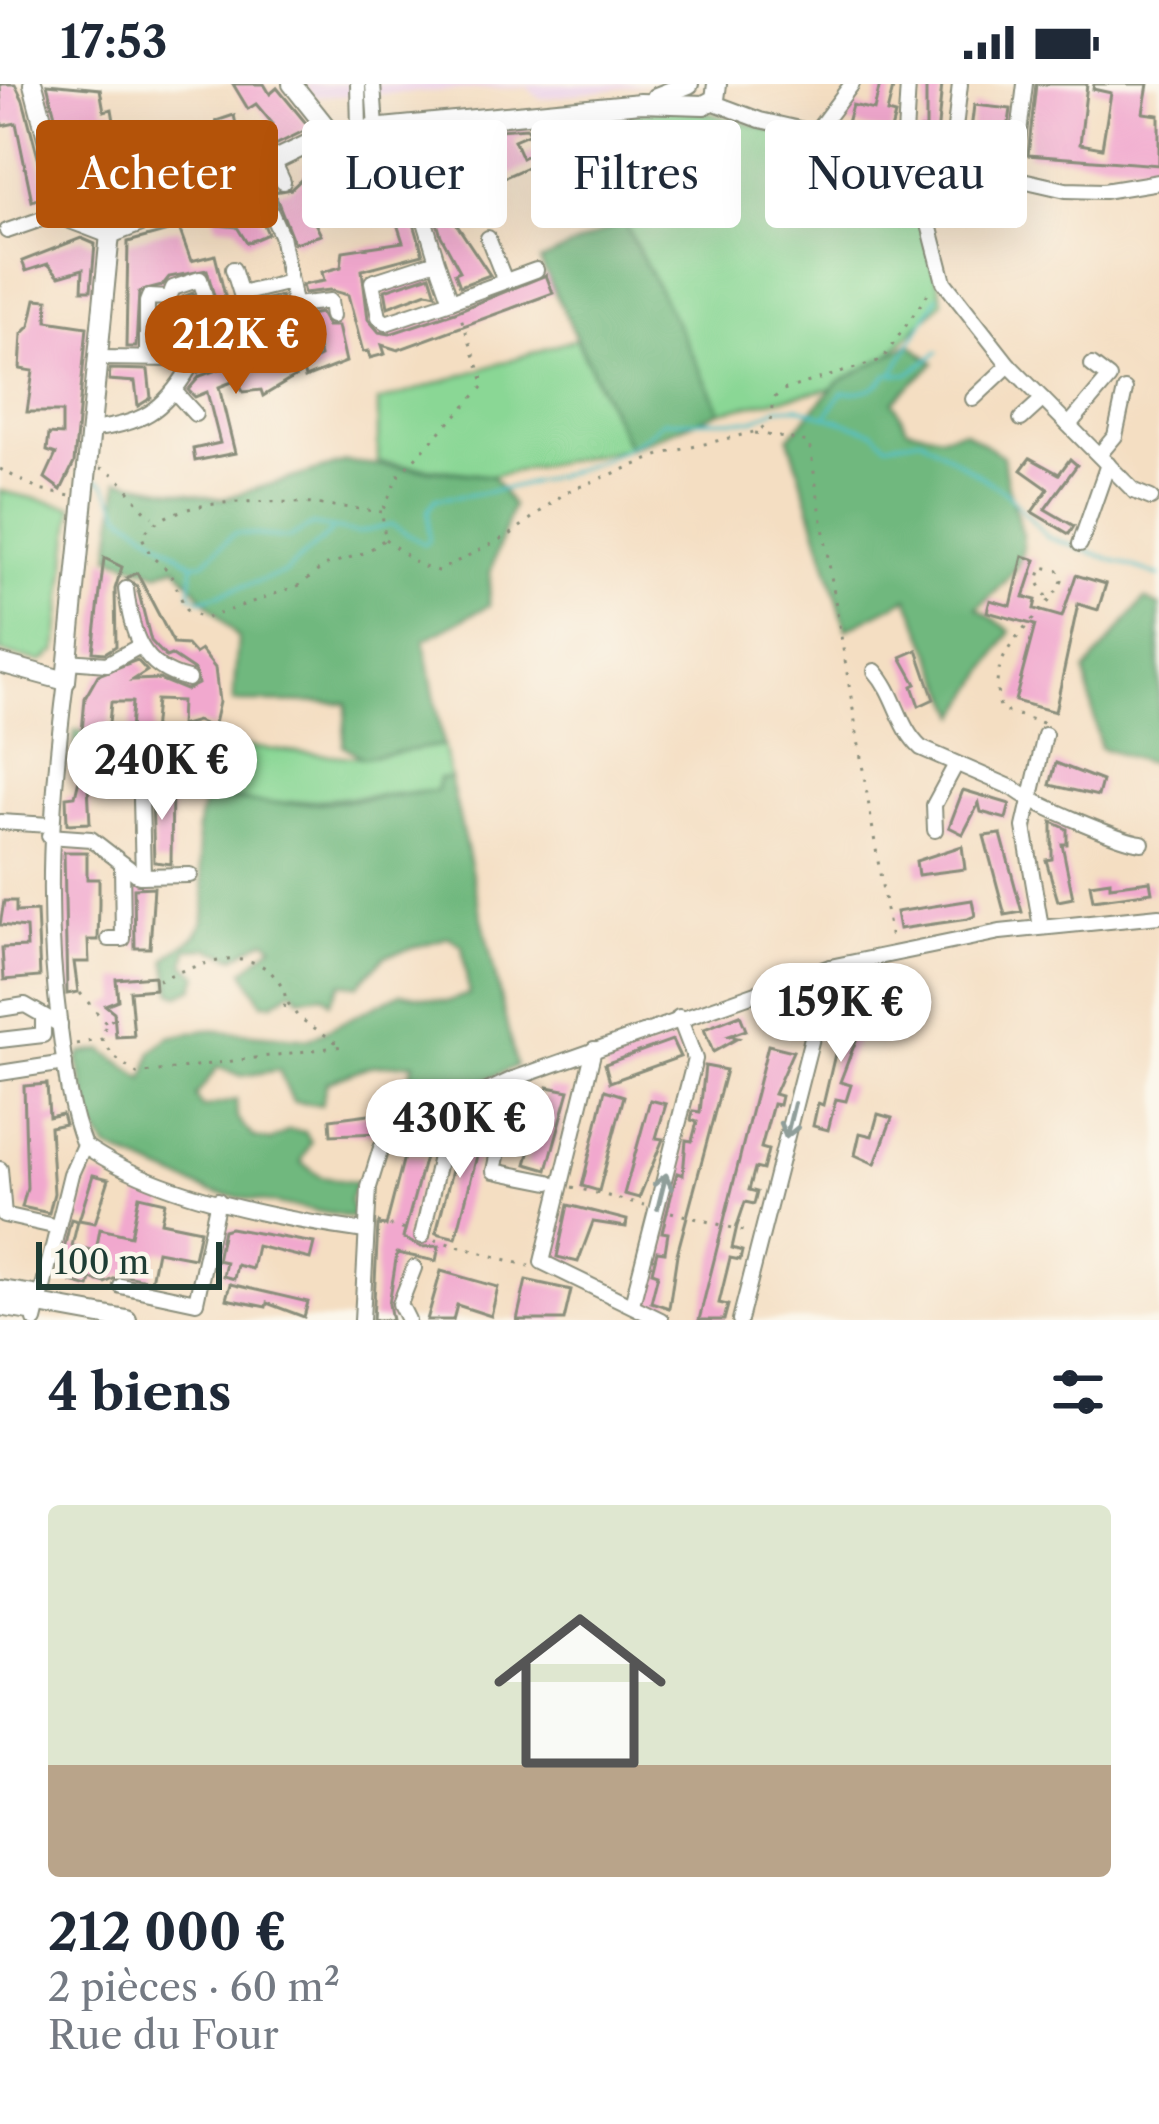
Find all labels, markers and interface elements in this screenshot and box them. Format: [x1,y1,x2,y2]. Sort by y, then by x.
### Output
text: 17:53 [60,14,167,70]
chip: Acheter [36,120,278,228]
chip: Louer [302,120,507,228]
chip: Filtres [531,120,741,228]
chip: Nouveau [765,120,1027,228]
pin: 212K € [138,295,334,397]
text: 212K € [172,310,300,358]
pin: 240K € [64,721,260,823]
text: 240K € [94,736,230,784]
pin: 159K € [743,963,939,1065]
text: 159K € [777,978,905,1026]
pin: 430K € [362,1079,558,1181]
text: 430K € [393,1094,527,1142]
one-way arrow [778,1101,800,1139]
one-way arrow [652,1172,674,1210]
scale bar [36,1236,222,1289]
text: 100 m [54,1242,149,1283]
icon: filters [1045,1359,1111,1425]
text: 4 biens [48,1361,231,1423]
icon: home [472,1583,688,1799]
text: 212 000 € [48,1901,287,1963]
text: 2 pièces · 60 m² [48,1963,340,2011]
text: Rue du Four [48,2011,279,2059]

